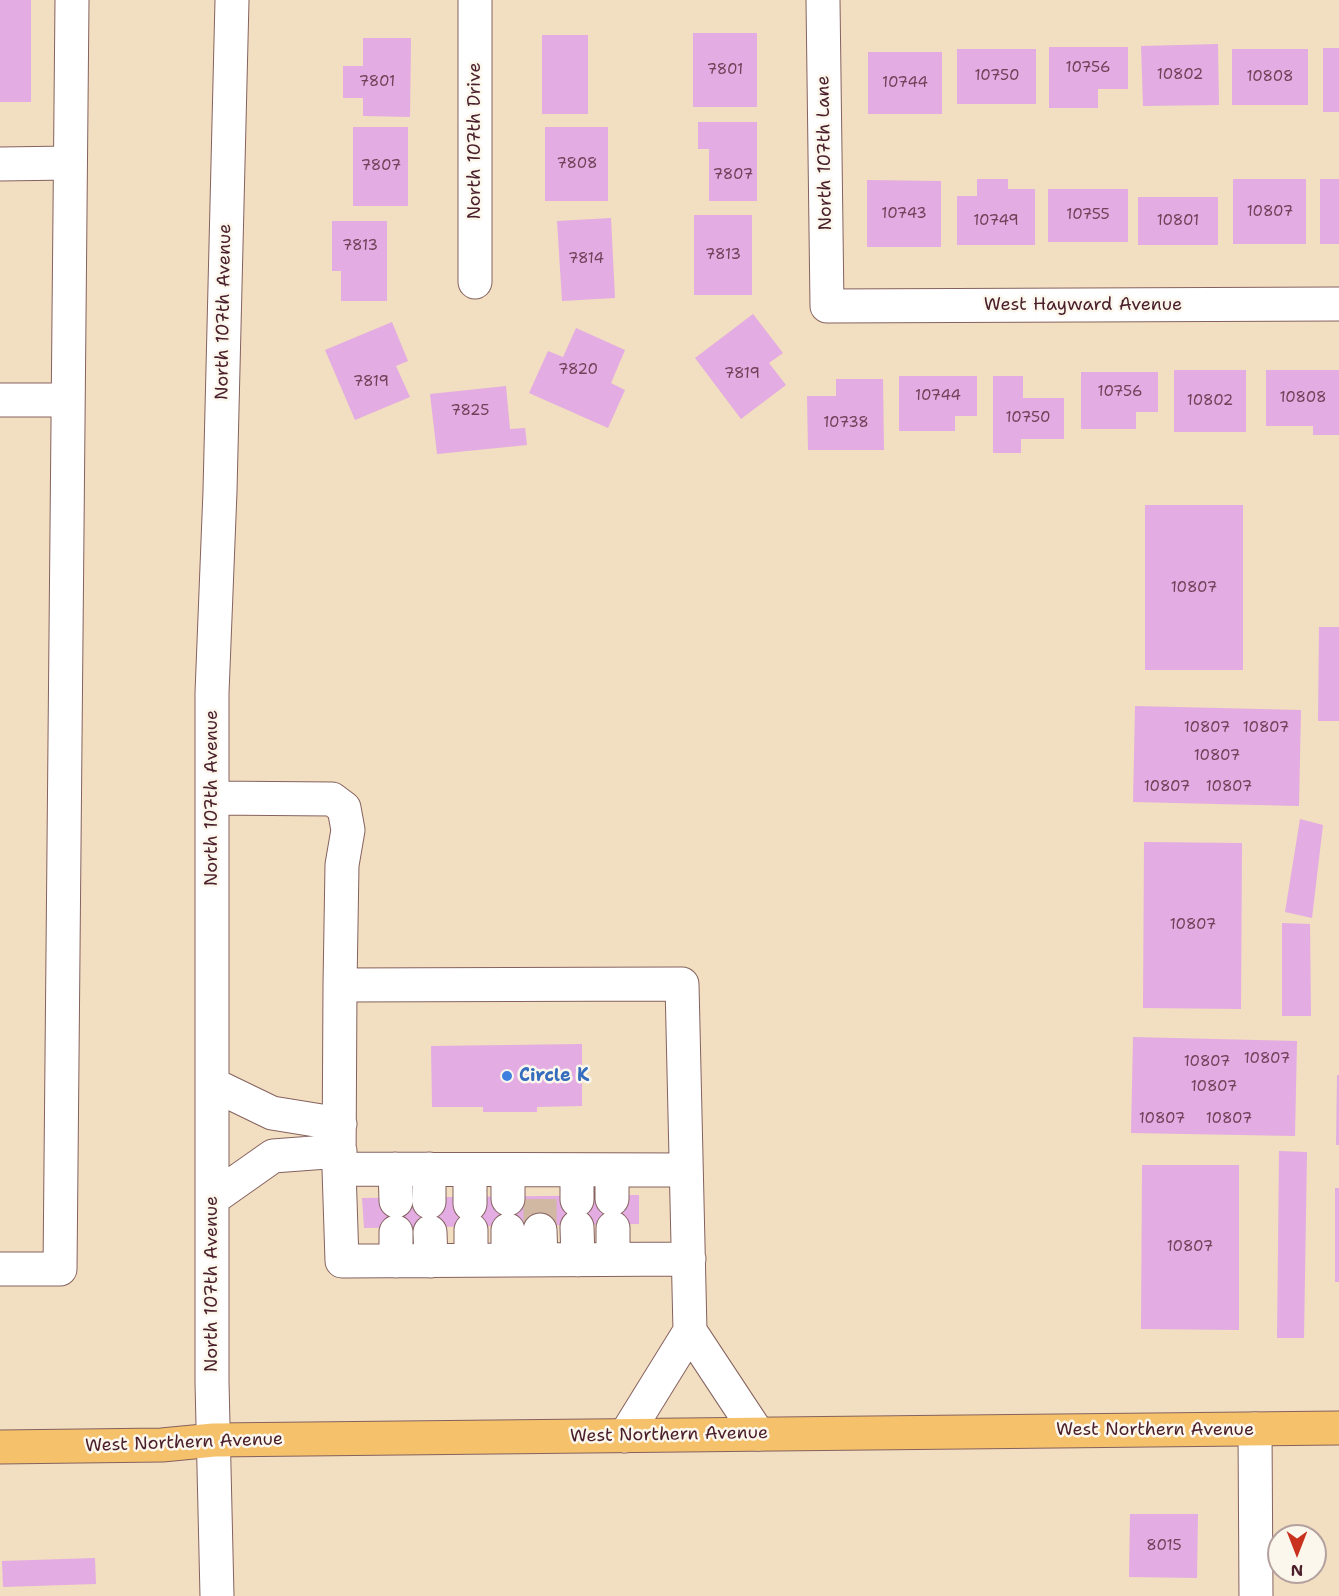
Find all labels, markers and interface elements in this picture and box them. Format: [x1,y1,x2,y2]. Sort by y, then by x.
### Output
house number: 10756 [1066,59,1110,77]
house number: 7801 [707,61,743,79]
street label: North 107th Drive [464,62,486,220]
house number: 10802 [1157,66,1203,84]
house number: 10750 [974,67,1020,85]
house number: 10808 [1246,68,1294,86]
house number: 7801 [359,73,395,91]
house number: 10744 [882,74,928,92]
street label: North 107th Lane [813,75,837,231]
house number: 7808 [557,155,597,173]
house number: 7807 [361,157,401,175]
house number: 7807 [713,166,753,184]
house number: 10807 [1247,203,1293,221]
house number: 10743 [881,205,927,223]
house number: 10755 [1066,206,1110,224]
house number: 10749 [973,212,1019,230]
house number: 10801 [1157,212,1199,230]
street label: North 107th Avenue [212,224,236,400]
house number: 7813 [342,237,378,255]
house number: 7813 [705,246,741,264]
house number: 7814 [568,250,604,268]
street label: West Hayward Avenue [984,294,1182,316]
house number: 7820 [558,361,598,379]
house number: 7819 [724,365,760,383]
house number: 7819 [353,373,389,391]
house number: 10756 [1098,383,1142,401]
house number: 10744 [915,387,961,405]
house number: 10808 [1279,389,1327,407]
house number: 10802 [1187,392,1233,410]
house number: 7825 [451,402,489,420]
house number: 10750 [1005,409,1051,427]
house number: 10738 [823,414,869,432]
house number: 10807 [1171,579,1217,597]
street label: North 107th Avenue [201,710,223,886]
house number: 10807 [1184,719,1230,737]
house number: 10807 [1243,719,1289,737]
house number: 10807 [1194,747,1240,765]
house number: 10807 [1144,778,1190,796]
house number: 10807 [1206,778,1252,796]
house number: 10807 [1170,916,1216,934]
house number: 10807 [1244,1050,1290,1068]
house number: 10807 [1184,1053,1230,1071]
place label: Circle K [519,1065,589,1087]
marker: Circle K [500,1069,514,1083]
house number: 10807 [1191,1078,1237,1096]
house number: 10807 [1139,1110,1185,1128]
house number: 10807 [1206,1110,1252,1128]
street label: North 107th Avenue [201,1196,223,1372]
house number: 10807 [1167,1238,1213,1256]
street label: West Northern Avenue [1056,1419,1254,1441]
street label: West Northern Avenue [570,1422,768,1448]
street label: West Northern Avenue [85,1429,283,1457]
north arrow [1267,1524,1327,1584]
house number: 8015 [1146,1537,1182,1555]
text: N [1291,1560,1303,1581]

